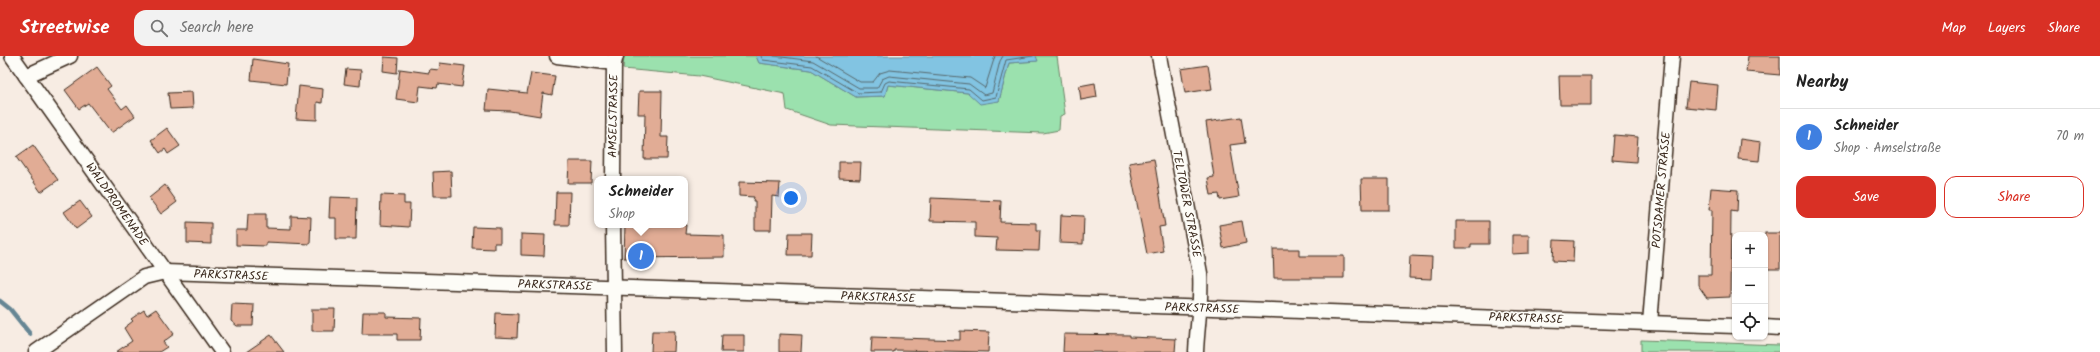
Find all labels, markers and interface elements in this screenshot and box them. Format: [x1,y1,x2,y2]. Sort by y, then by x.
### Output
search box [134,10,414,46]
text: Streetwise [20,13,110,43]
text: Search here [180,16,254,40]
icon: search [148,17,170,39]
text: Map [1942,17,1966,39]
text: Layers [1988,17,2026,39]
text: Share [2048,17,2080,39]
text: Nearby [1796,69,1848,96]
street label: AMSELSTRASSE [603,73,624,158]
text: Schneider [1834,114,1898,138]
text: 1 [1807,126,1811,147]
text: 70 m [2056,126,2084,147]
street label: POTSDAMER STRASSE [1647,130,1676,249]
text: Shop · Amselstraße [1834,138,1941,159]
street label: TELTOWER STRASSE [1167,149,1206,260]
street label: WALDPROMENADE [81,158,153,251]
popup [594,176,688,228]
button: Save [1796,176,1936,218]
button: Share [1944,176,2084,218]
text: Schneider [609,180,673,204]
your location [781,188,801,208]
text: Shop [609,204,635,225]
map controls [1732,232,1768,340]
button: + [1732,232,1768,268]
pin: 1 [628,241,654,271]
street label: PARKSTRASSE [193,265,270,286]
button: − [1732,268,1768,304]
street label: PARKSTRASSE [517,275,594,296]
street label: PARKSTRASSE [840,287,917,308]
street label: PARKSTRASSE [1164,298,1241,319]
button: locate [1732,304,1768,340]
street label: PARKSTRASSE [1488,308,1565,329]

